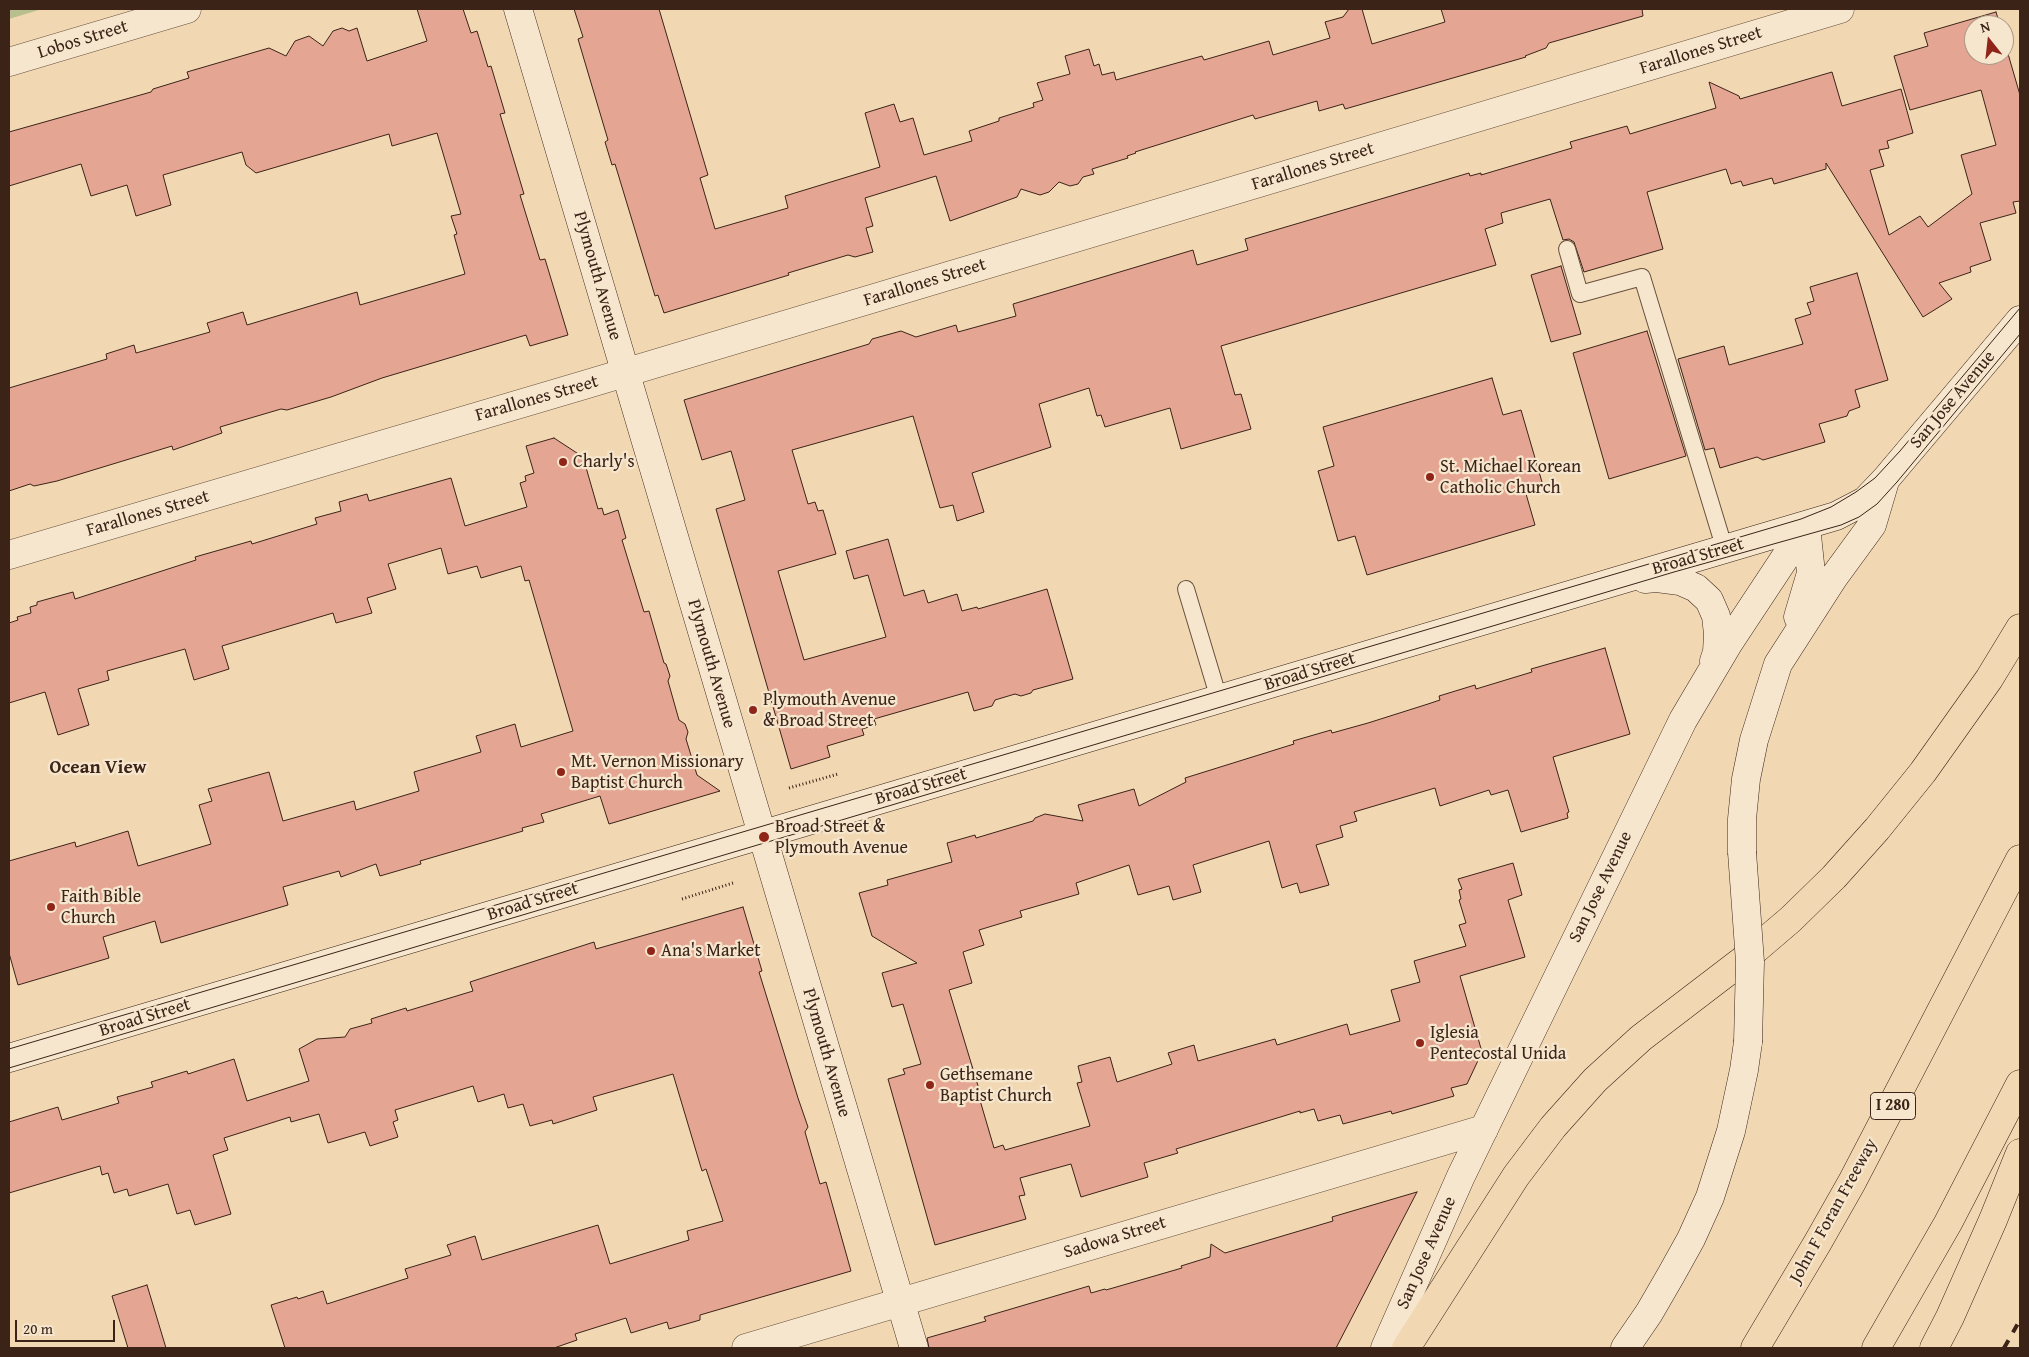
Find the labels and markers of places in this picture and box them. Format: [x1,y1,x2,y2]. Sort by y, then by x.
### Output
place label: Charly's [573,451,635,473]
marker: Charly's [557,456,569,468]
place label: St. Michael Korean Catholic Church [1440,456,1581,498]
marker: St. Michael Korean Catholic Church [1424,471,1436,483]
place label: Plymouth Avenue & Broad Street [763,689,896,732]
marker: Plymouth Avenue & Broad Street [747,704,759,716]
place label: Mt. Vernon Missionary Baptist Church [571,751,744,794]
marker: Mt. Vernon Missionary Baptist Church [555,766,567,778]
place label: Broad Street & Plymouth Avenue [775,816,908,859]
marker: Broad Street & Plymouth Avenue [757,830,771,844]
place label: Faith Bible Church [61,886,141,929]
marker: Faith Bible Church [45,901,57,913]
place label: Ana's Market [661,940,761,962]
marker: Ana's Market [645,945,657,957]
place label: Iglesia Pentecostal Unida [1430,1022,1566,1064]
marker: Iglesia Pentecostal Unida [1414,1037,1426,1049]
place label: Gethsemane Baptist Church [940,1064,1052,1106]
marker: Gethsemane Baptist Church [924,1079,936,1091]

